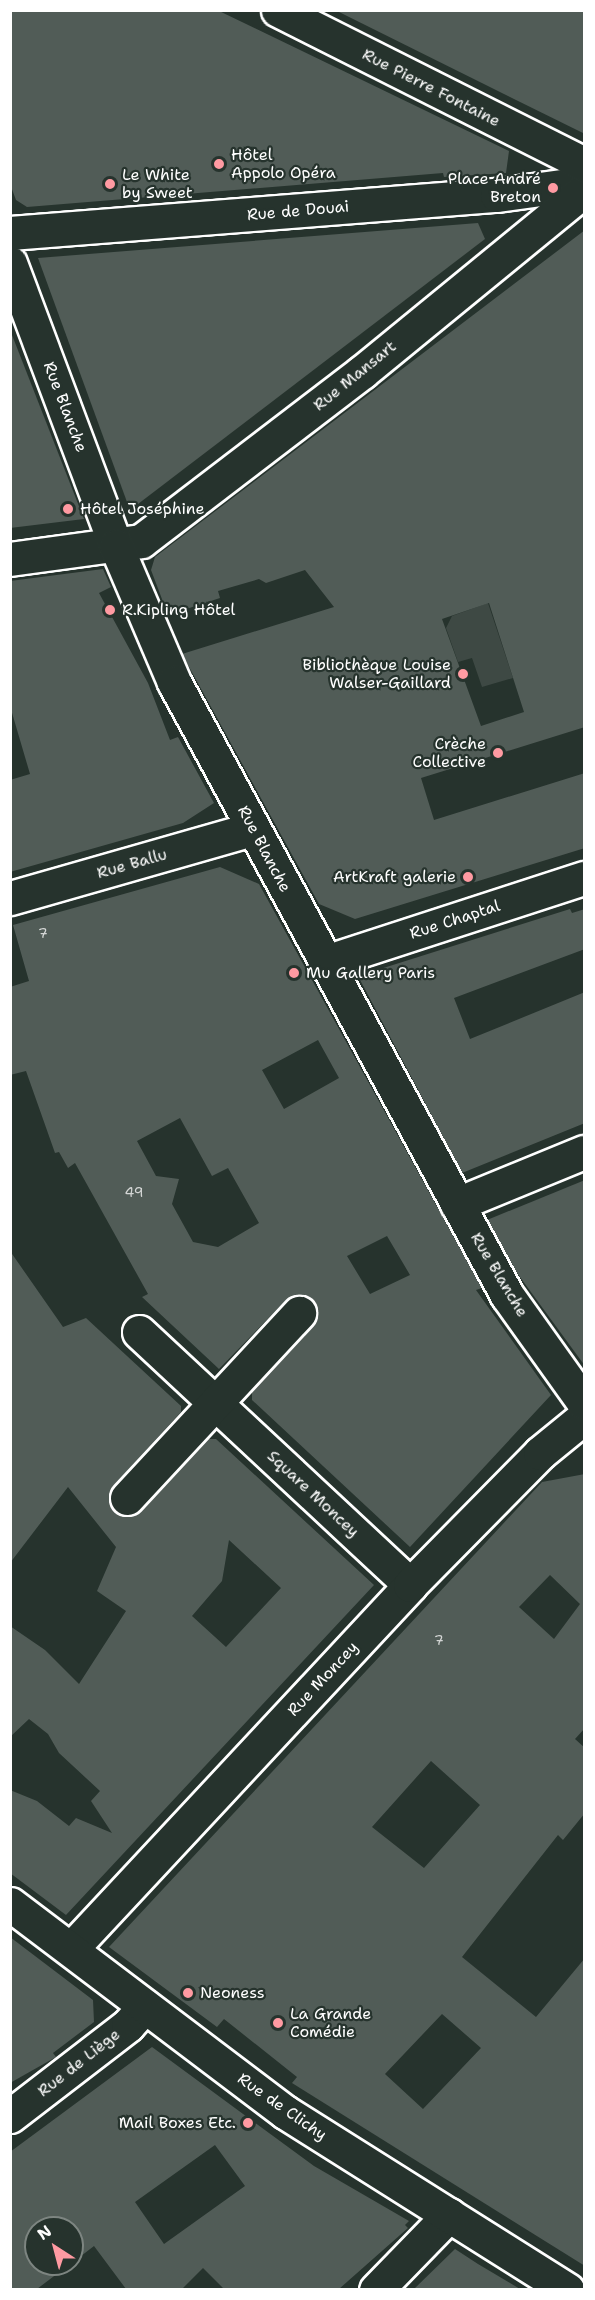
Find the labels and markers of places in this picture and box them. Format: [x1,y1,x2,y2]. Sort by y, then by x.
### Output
place label: Hôtel Appolo Opéra [231,145,336,183]
marker: Hôtel Appolo Opéra [212,157,226,171]
place label: Le White by Sweet [122,165,193,203]
place label: Place André Breton [448,169,541,207]
marker: Le White by Sweet [103,177,117,191]
marker: Place André Breton [546,181,560,195]
place label: Hôtel Joséphine [80,499,204,519]
marker: Hôtel Joséphine [61,502,75,516]
place label: R.Kipling Hôtel [122,600,235,620]
marker: R.Kipling Hôtel [103,603,117,617]
place label: Bibliothèque Louise Walser-Gaillard [303,655,451,693]
marker: Bibliothèque Louise Walser-Gaillard [456,667,470,681]
place label: Crèche Collective [412,734,486,772]
marker: Crèche Collective [491,746,505,760]
place label: ArtKraft galerie [333,867,456,887]
marker: ArtKraft galerie [461,870,475,884]
place label: Mu Gallery Paris [306,963,435,983]
marker: Mu Gallery Paris [287,966,301,980]
place label: Neoness [200,1983,265,2003]
marker: Neoness [181,1986,195,2000]
place label: La Grande Comédie [290,2004,371,2042]
marker: La Grande Comédie [271,2016,285,2030]
place label: Mail Boxes Etc. [119,2113,236,2133]
marker: Mail Boxes Etc. [241,2116,255,2130]

